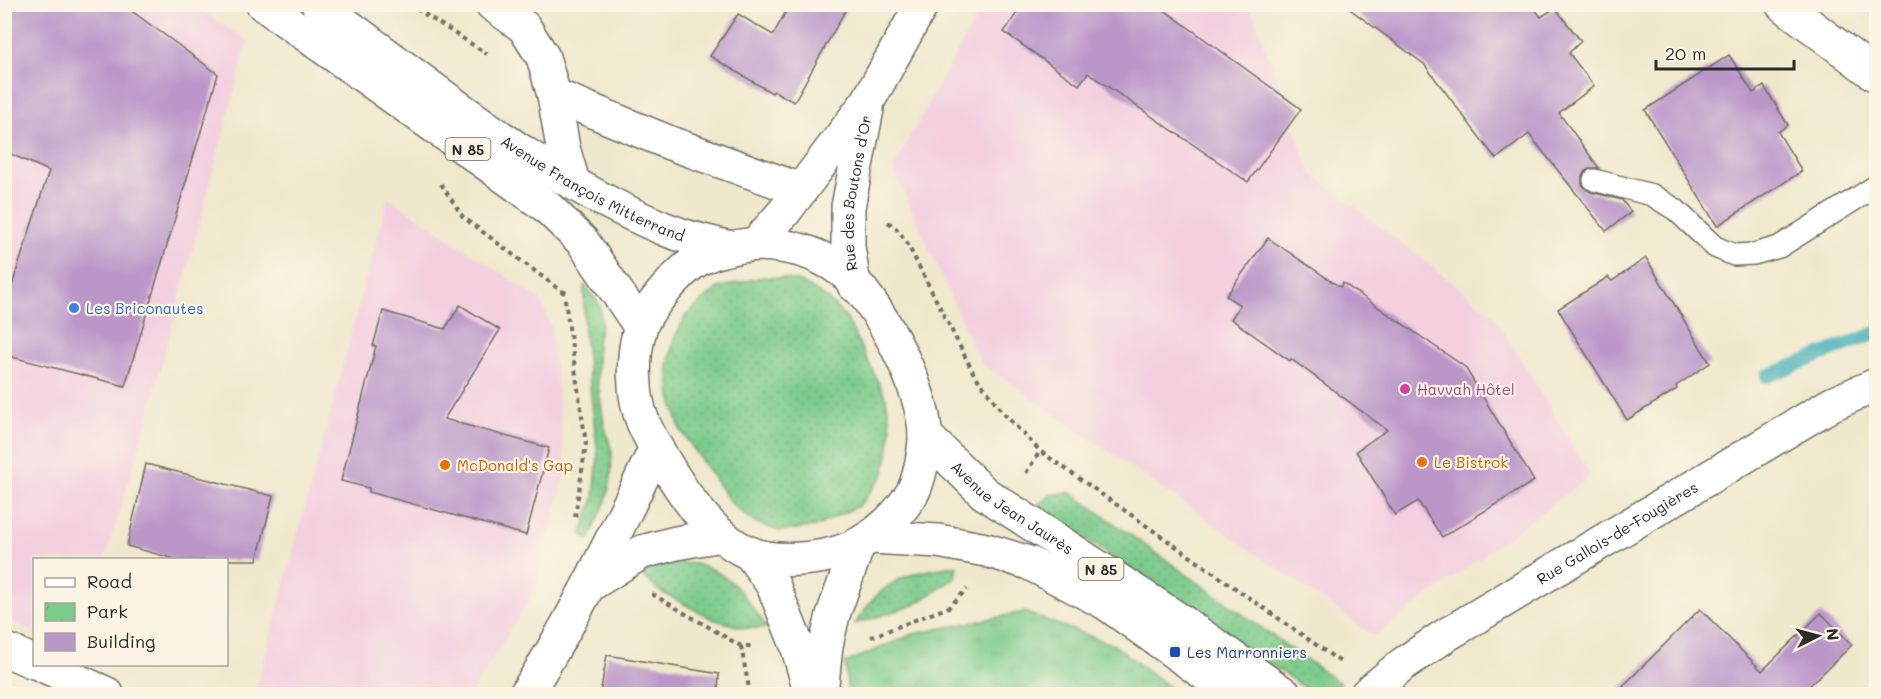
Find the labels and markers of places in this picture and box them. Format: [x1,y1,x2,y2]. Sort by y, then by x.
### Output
place label: Les Briconautes [86,298,203,318]
marker: Les Briconautes [67,301,81,315]
place label: Havvah Hôtel [1417,379,1515,399]
marker: Havvah Hôtel [1398,382,1412,396]
place label: Le Bistrok [1434,452,1508,472]
place label: McDonald's Gap [457,455,573,475]
marker: Le Bistrok [1415,455,1429,469]
marker: McDonald's Gap [438,458,452,472]
place label: Les Marronniers [1187,642,1307,662]
marker: Les Marronniers [1168,645,1182,659]

